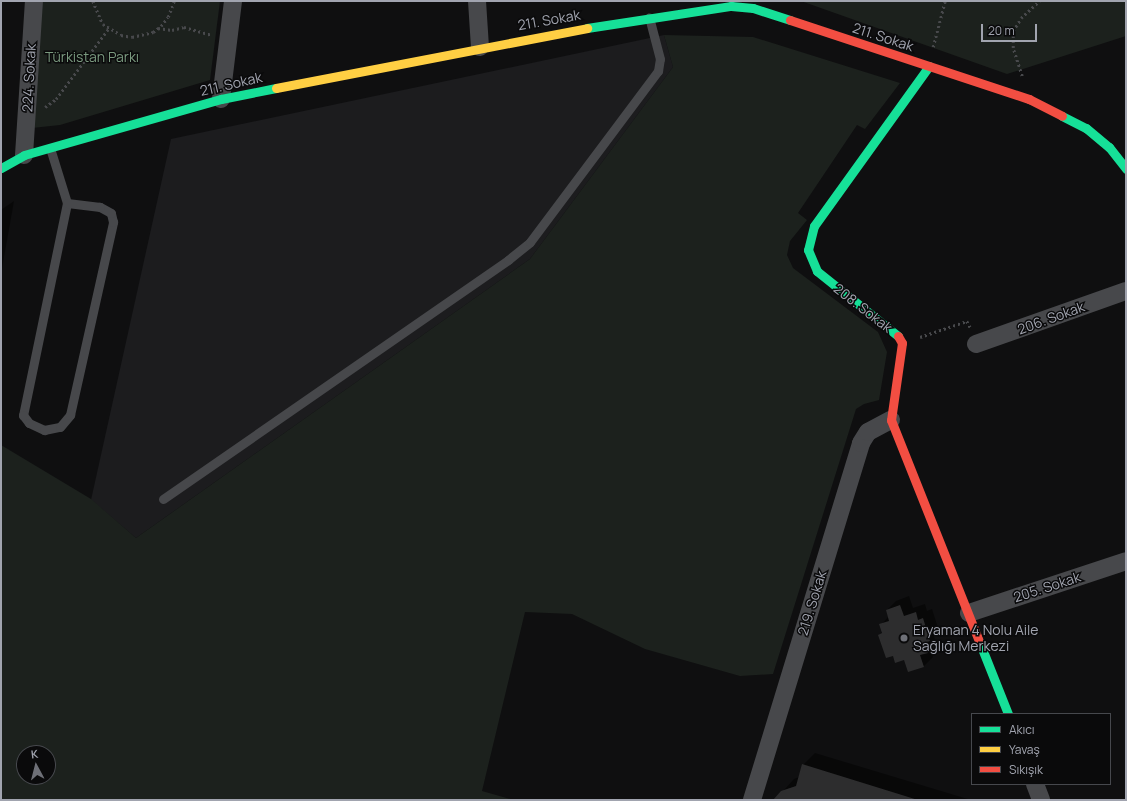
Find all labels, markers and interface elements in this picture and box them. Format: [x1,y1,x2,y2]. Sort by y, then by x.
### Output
street label: 211. Sokak [516,6,582,34]
scale bar [983,16,1039,42]
street label: 211. Sokak [850,19,916,55]
text: 20 m [988,22,1015,39]
street label: 224. Sokak [19,43,39,113]
park label: Türkistan Parkı [45,49,139,65]
street label: 211. Sokak [198,69,264,99]
street label: 208. Sokak [830,280,896,336]
street label: 206. Sokak [1015,298,1087,338]
street label: 205. Sokak [1011,568,1083,606]
street label: 219. Sokak [794,569,830,637]
place label: Eryaman 4 Nolu Aile Sağlığı Merkezi [913,622,1038,654]
marker: Eryaman 4 Nolu Aile Sağlığı Merkezi [898,632,910,644]
legend [971,713,1111,785]
text: Akıcı [1009,721,1035,738]
text: Yavaş [1009,741,1040,758]
north arrow [16,745,56,785]
text: K [30,746,39,761]
text: Sıkışık [1009,761,1043,778]

